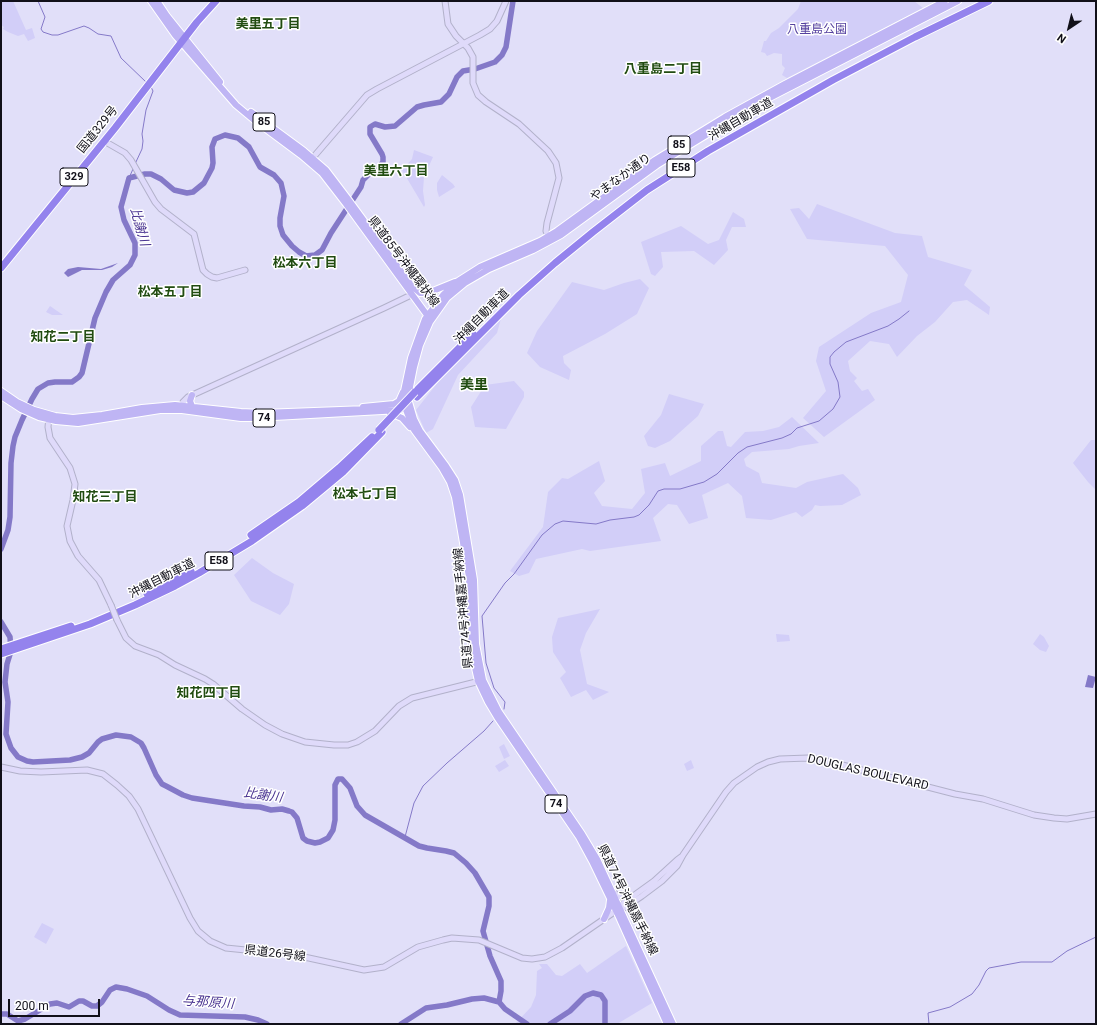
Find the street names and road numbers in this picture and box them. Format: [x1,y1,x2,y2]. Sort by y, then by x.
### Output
street label: 沖縄自動車道 [706,96,776,144]
street label: 国道329号 [75,104,121,156]
road number: 85 [253,113,275,131]
road number: 85 [668,136,690,154]
street label: やまなか通り [588,151,654,205]
road number: E58 [667,159,695,177]
road number: 329 [60,168,88,186]
street label: 県道85号沖縄環状線 [364,214,442,310]
street label: 沖縄自動車道 [451,286,513,348]
road number: 74 [253,409,275,427]
street label: 県道74号沖縄嘉手納線 [452,547,476,669]
road number: E58 [205,552,233,570]
street label: 沖縄自動車道 [127,556,197,602]
street label: DOUGLAS BOULEVARD [806,752,930,794]
road number: 74 [545,795,567,813]
street label: 県道74号沖縄嘉手納線 [594,842,660,958]
street label: 県道26号線 [244,943,306,965]

